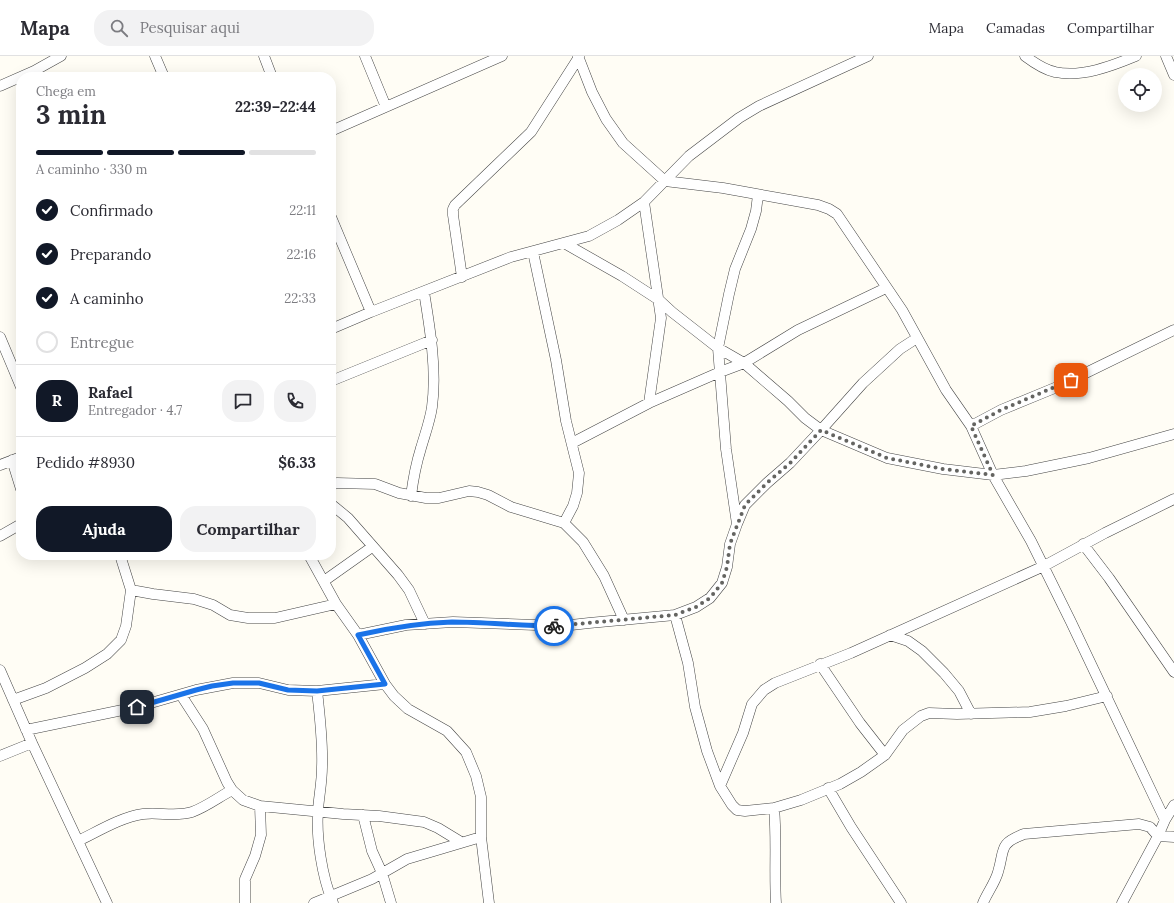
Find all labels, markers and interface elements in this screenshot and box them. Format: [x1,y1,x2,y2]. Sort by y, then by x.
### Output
search box [94,10,374,46]
text: Mapa [20,16,70,40]
icon: search [108,17,130,39]
text: Pesquisar aqui [140,18,240,37]
text: Mapa [928,19,964,37]
text: Camadas [986,19,1045,37]
text: Compartilhar [1067,19,1154,37]
map controls [1118,68,1162,112]
button: locate [1118,68,1162,112]
text: Chega em [36,83,96,100]
text: 22:39–22:44 [235,97,316,116]
text: 3 min [36,98,106,131]
text: A caminho · 330 m [36,161,147,178]
icon: check [36,199,58,221]
text: Confirmado [70,201,153,220]
text: 22:11 [289,202,316,219]
icon: check [36,243,58,265]
text: Preparando [70,245,151,264]
text: 22:16 [287,246,316,263]
icon: check [36,287,58,309]
text: A caminho [70,289,144,308]
text: 22:33 [284,290,316,307]
text: Entregue [70,333,134,352]
pin [1054,363,1088,397]
icon: bag [1060,369,1082,391]
button: chat [222,380,264,422]
button: phone [274,380,316,422]
text: Rafael [88,383,133,402]
text: R [52,391,62,410]
text: Entregador · 4.7 [88,402,182,419]
text: Pedido #8930 [36,453,135,472]
text: $6.33 [278,453,316,472]
button: Ajuda [36,506,172,552]
button: Compartilhar [180,506,316,552]
courier [534,606,574,646]
icon: bike [543,615,565,637]
pin [120,690,154,724]
icon: home [126,696,148,718]

